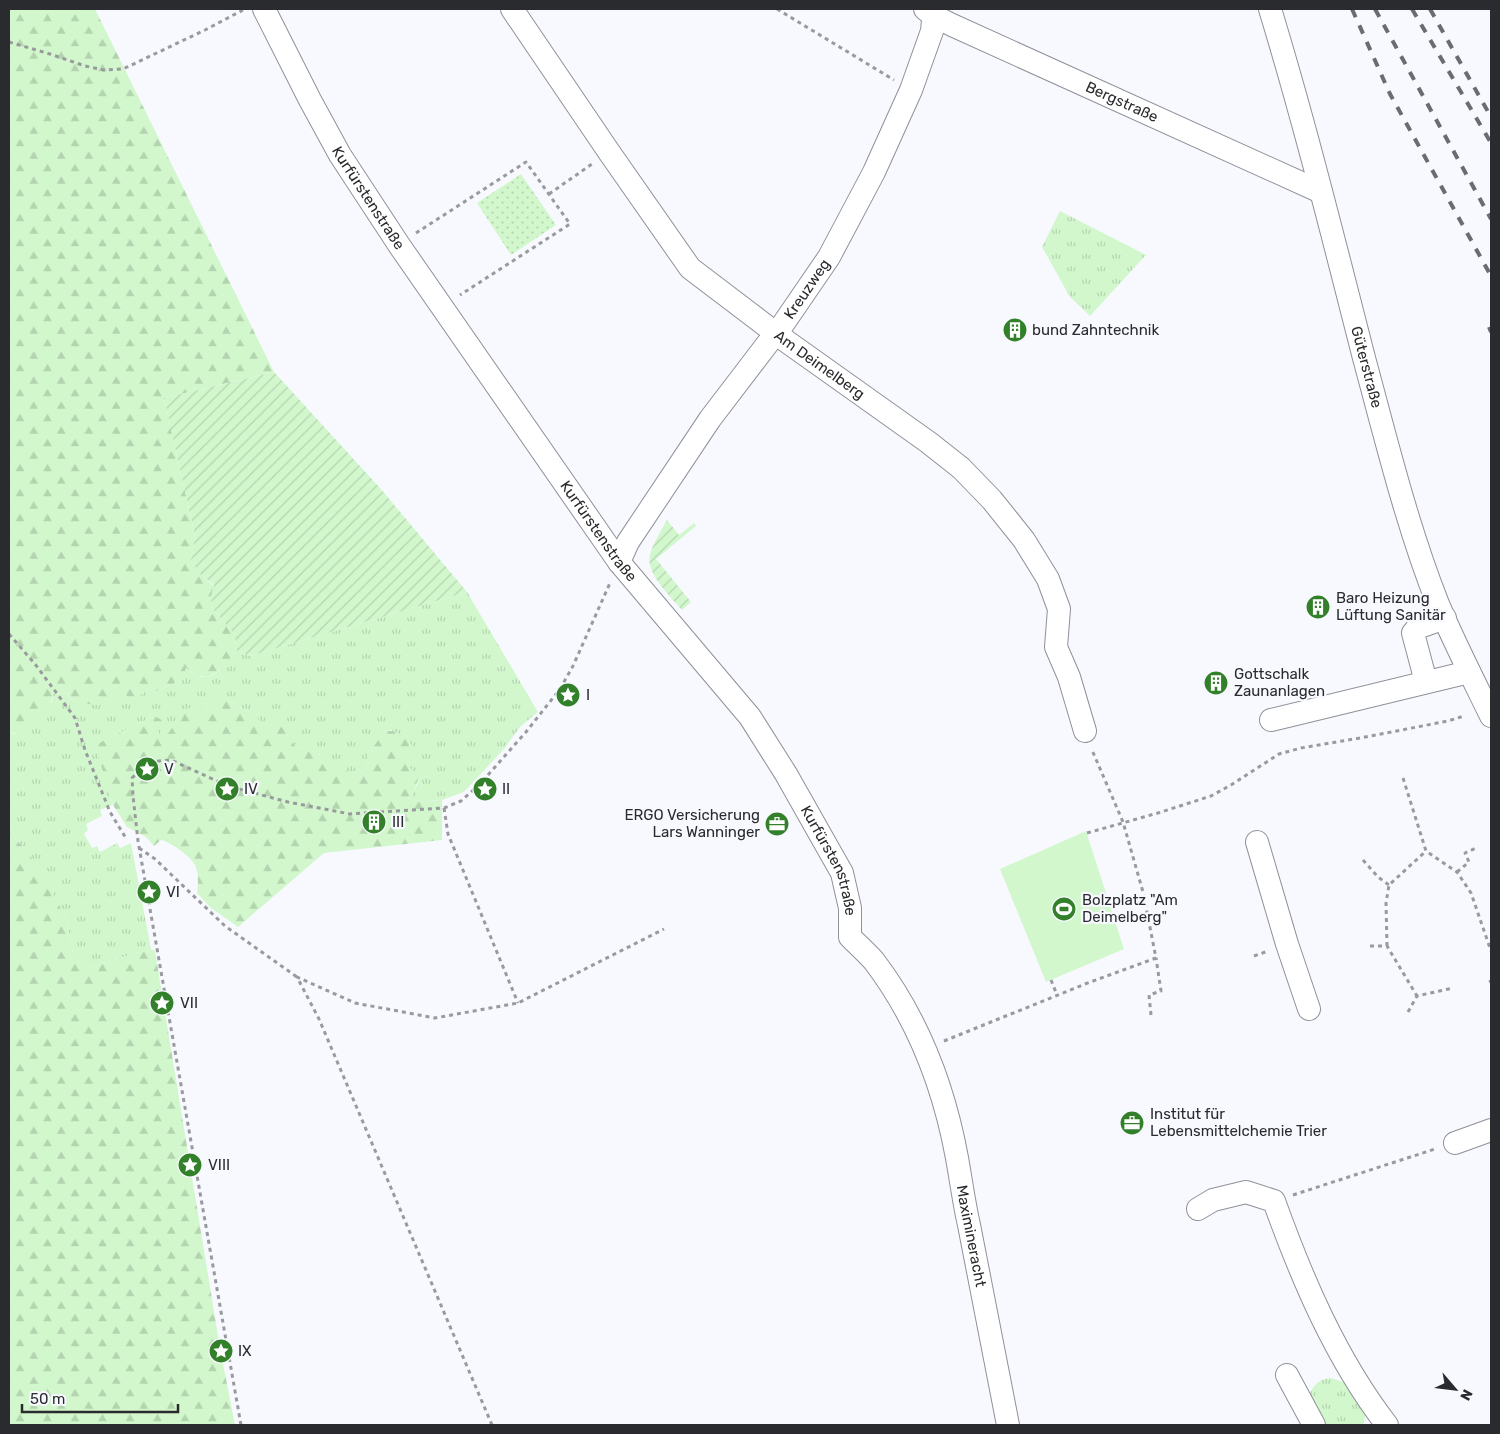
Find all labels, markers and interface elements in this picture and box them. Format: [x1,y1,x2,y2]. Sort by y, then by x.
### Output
street label: Bergstraße [1083,78,1161,126]
street label: Kurfürstenstraße [328,143,408,253]
street label: Kreuzweg [780,256,834,323]
building icon: bund Zahntechnik [1002,317,1028,343]
place label: bund Zahntechnik [1032,321,1159,339]
street label: Güterstraße [1347,324,1386,410]
street label: Am Deimelberg [771,326,868,403]
street label: Kurfürstenstraße [556,477,641,585]
place label: Baro Heizung Lüftung Sanitär [1336,589,1446,624]
building icon: Baro Heizung Lüftung Sanitär [1305,594,1331,620]
place label: Gottschalk Zaunanlagen [1234,665,1325,700]
building icon: Gottschalk Zaunanlagen [1203,670,1229,696]
place icon: I [555,682,581,708]
place label: I [586,686,590,704]
place icon: V [134,756,160,782]
place label: V [164,760,174,778]
place icon: IV [214,776,240,802]
place icon: II [472,776,498,802]
place label: IV [244,780,258,798]
place label: II [502,780,510,798]
street label: Kurfürstenstraße [797,802,859,916]
place label: ERGO Versicherung Lars Wanninger [624,806,760,841]
building icon: III [361,809,387,835]
office icon: ERGO Versicherung Lars Wanninger [764,811,790,837]
place label: III [392,813,404,831]
place icon: VI [136,879,162,905]
place label: VI [166,883,180,901]
place label: Bolzplatz "Am Deimelberg" [1082,891,1178,926]
sports icon: Bolzplatz "Am Deimelberg" [1051,896,1077,922]
place icon: VII [149,990,175,1016]
place label: VII [180,994,198,1012]
place label: Institut für Lebensmittelchemie Trier [1150,1105,1327,1140]
office icon: Institut für Lebensmittelchemie Trier [1119,1110,1145,1136]
place icon: VIII [177,1152,203,1178]
place label: VIII [208,1156,230,1174]
street label: Maximineracht [953,1184,990,1289]
place icon: IX [208,1338,234,1364]
place label: IX [238,1342,252,1360]
north arrow [1430,1364,1480,1414]
scale bar [22,1382,179,1414]
text: N [1456,1386,1476,1403]
text: 50 m [30,1390,65,1408]

